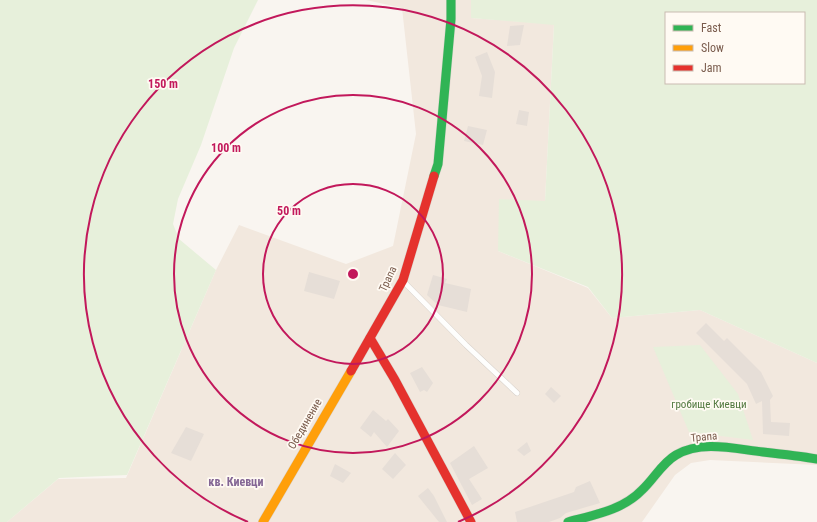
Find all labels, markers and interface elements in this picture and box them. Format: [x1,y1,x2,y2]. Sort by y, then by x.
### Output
legend [665,12,805,84]
text: Fast [701,21,722,35]
text: Slow [701,41,724,55]
text: Jam [701,61,722,75]
text: 150 m [148,77,178,91]
text: 100 m [211,141,241,155]
text: 50 m [277,204,301,218]
street label: Трапа [376,264,400,294]
centre of rings [346,267,360,281]
street label: Обединение [285,397,325,451]
park label: гробище Киевци [671,398,747,411]
street label: Трапа [690,429,718,445]
district label: кв. Киевци [208,475,264,489]

